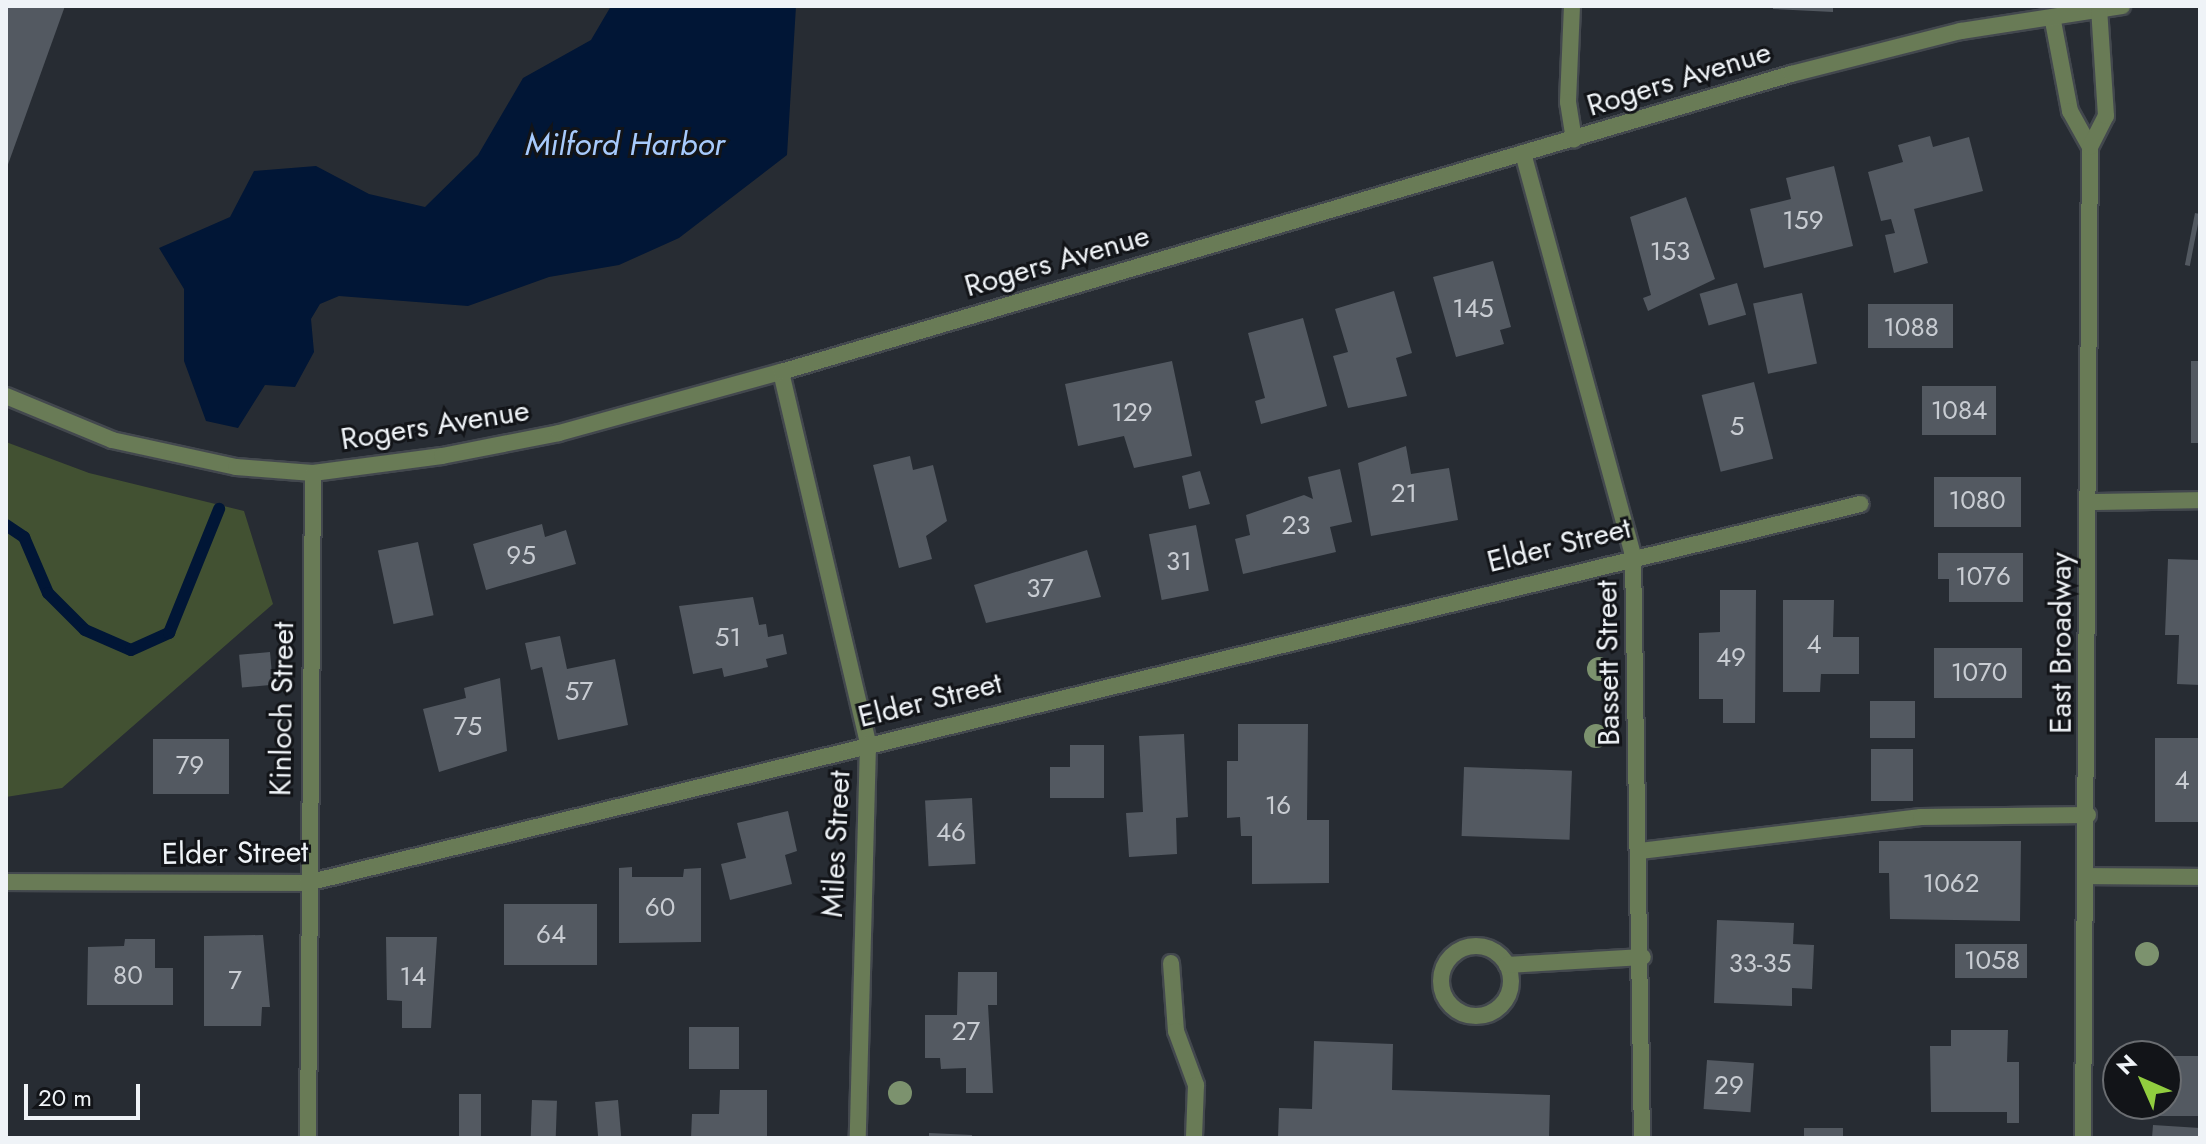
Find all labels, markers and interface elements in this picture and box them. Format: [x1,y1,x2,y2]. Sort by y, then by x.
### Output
street label: Rogers Avenue [1583,34,1775,124]
water label: Milford Harbor [525,125,725,163]
house number: 159 [1782,205,1824,237]
street label: Rogers Avenue [960,217,1154,305]
house number: 153 [1650,236,1690,268]
house number: 145 [1452,293,1494,325]
house number: 1088 [1883,312,1939,344]
street label: Rogers Avenue [338,392,532,458]
house number: 1084 [1931,395,1987,427]
house number: 129 [1111,397,1153,429]
house number: 5 [1730,411,1744,443]
house number: 21 [1391,478,1417,510]
house number: 1080 [1948,485,2006,517]
house number: 23 [1282,510,1310,542]
street label: Elder Street [1483,510,1635,580]
house number: 95 [506,540,536,572]
house number: 31 [1166,546,1192,578]
street label: East Broadway [2043,552,2079,734]
house number: 1076 [1955,561,2011,593]
house number: 37 [1026,573,1054,605]
street label: Bassett Street [1589,580,1627,746]
street label: Kinloch Street [262,621,302,797]
house number: 51 [715,622,741,654]
house number: 4 [1806,629,1822,661]
house number: 49 [1716,642,1746,674]
house number: 1070 [1951,657,2007,689]
street label: Elder Street [854,665,1006,735]
house number: 57 [565,676,593,708]
house number: 75 [454,711,482,743]
house number: 79 [176,750,204,782]
house number: 4 [2174,765,2190,797]
street label: Miles Street [814,770,858,918]
house number: 16 [1265,790,1291,822]
house number: 46 [936,817,966,849]
street label: Elder Street [161,834,309,872]
house number: 1062 [1922,868,1980,900]
house number: 60 [645,892,675,924]
house number: 64 [536,919,566,951]
house number: 1058 [1964,945,2020,977]
house number: 33-35 [1729,948,1791,980]
house number: 80 [113,960,143,992]
house number: 14 [400,961,426,993]
house number: 7 [228,965,242,997]
house number: 27 [952,1016,980,1048]
north arrow [2102,1040,2182,1120]
text: N [2109,1047,2144,1082]
scale bar [28,1068,144,1118]
house number: 29 [1714,1070,1744,1102]
text: 20 m [38,1080,92,1115]

